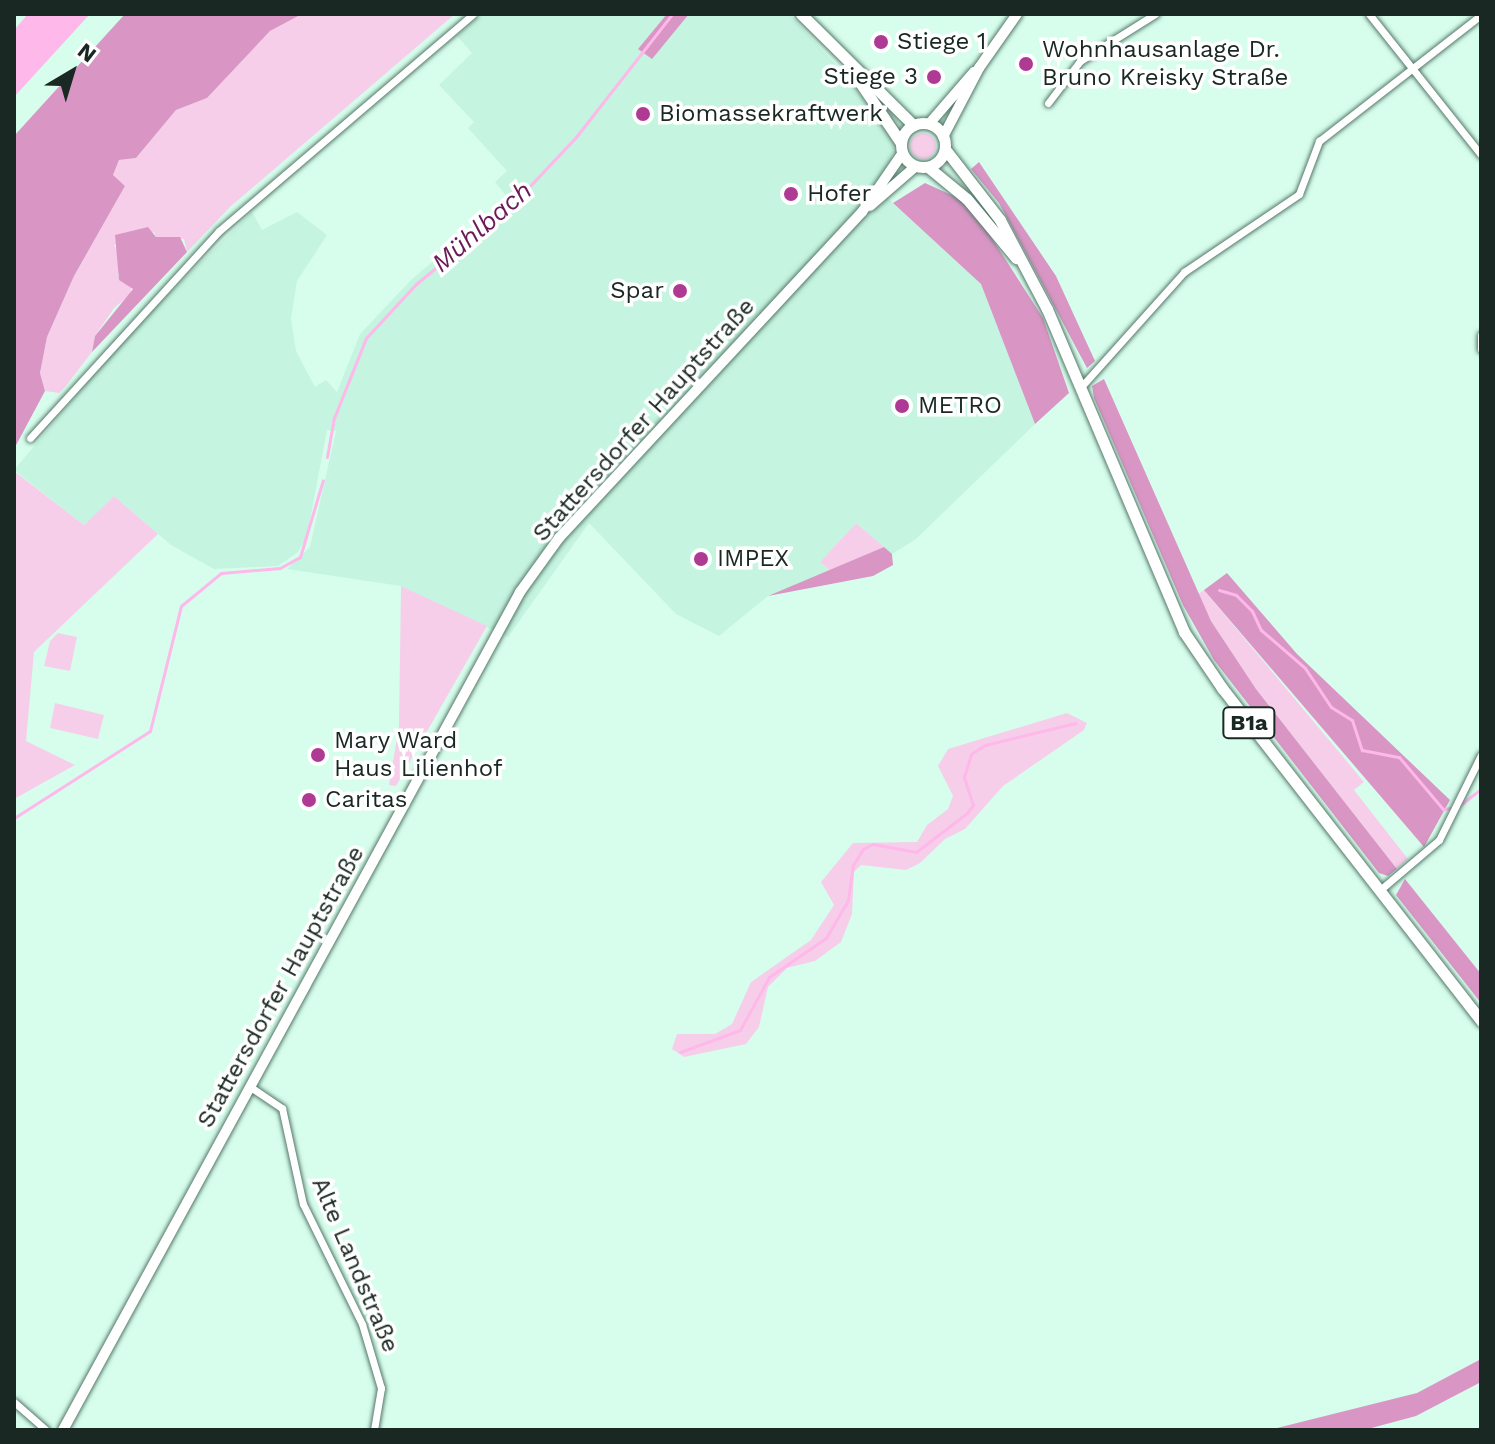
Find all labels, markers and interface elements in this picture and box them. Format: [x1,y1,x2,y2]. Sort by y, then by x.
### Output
place label: Stiege 1 [897,28,987,56]
north arrow [32,32,112,112]
marker: Stiege 1 [872,33,890,51]
place label: Wohnhausanlage Dr. Bruno Kreisky Straße [1042,36,1289,92]
text: N [73,38,101,68]
marker: Wohnhausanlage Dr. Bruno Kreisky Straße [1017,55,1035,73]
place label: Stiege 3 [824,63,918,91]
marker: Stiege 3 [925,68,943,86]
place label: Biomassekraftwerk [659,100,883,128]
marker: Biomassekraftwerk [634,105,652,123]
water label: Mühlbach [426,175,538,279]
place label: Hofer [807,180,871,208]
marker: Hofer [782,185,800,203]
place label: Spar [610,277,664,305]
marker: Spar [671,282,689,300]
street label: Stattersdorfer Hauptstraße [527,292,761,548]
place label: METRO [918,392,1002,420]
marker: METRO [893,397,911,415]
place label: IMPEX [717,545,789,573]
marker: IMPEX [692,550,710,568]
road number: B1a [1221,705,1277,741]
place label: Mary Ward Haus Lilienhof [334,727,502,783]
marker: Mary Ward Haus Lilienhof [309,746,327,764]
place label: Caritas [325,786,408,814]
marker: Caritas [300,791,318,809]
street label: Stattersdorfer Hauptstraße [191,841,371,1133]
street label: Alte Landstraße [305,1173,405,1357]

